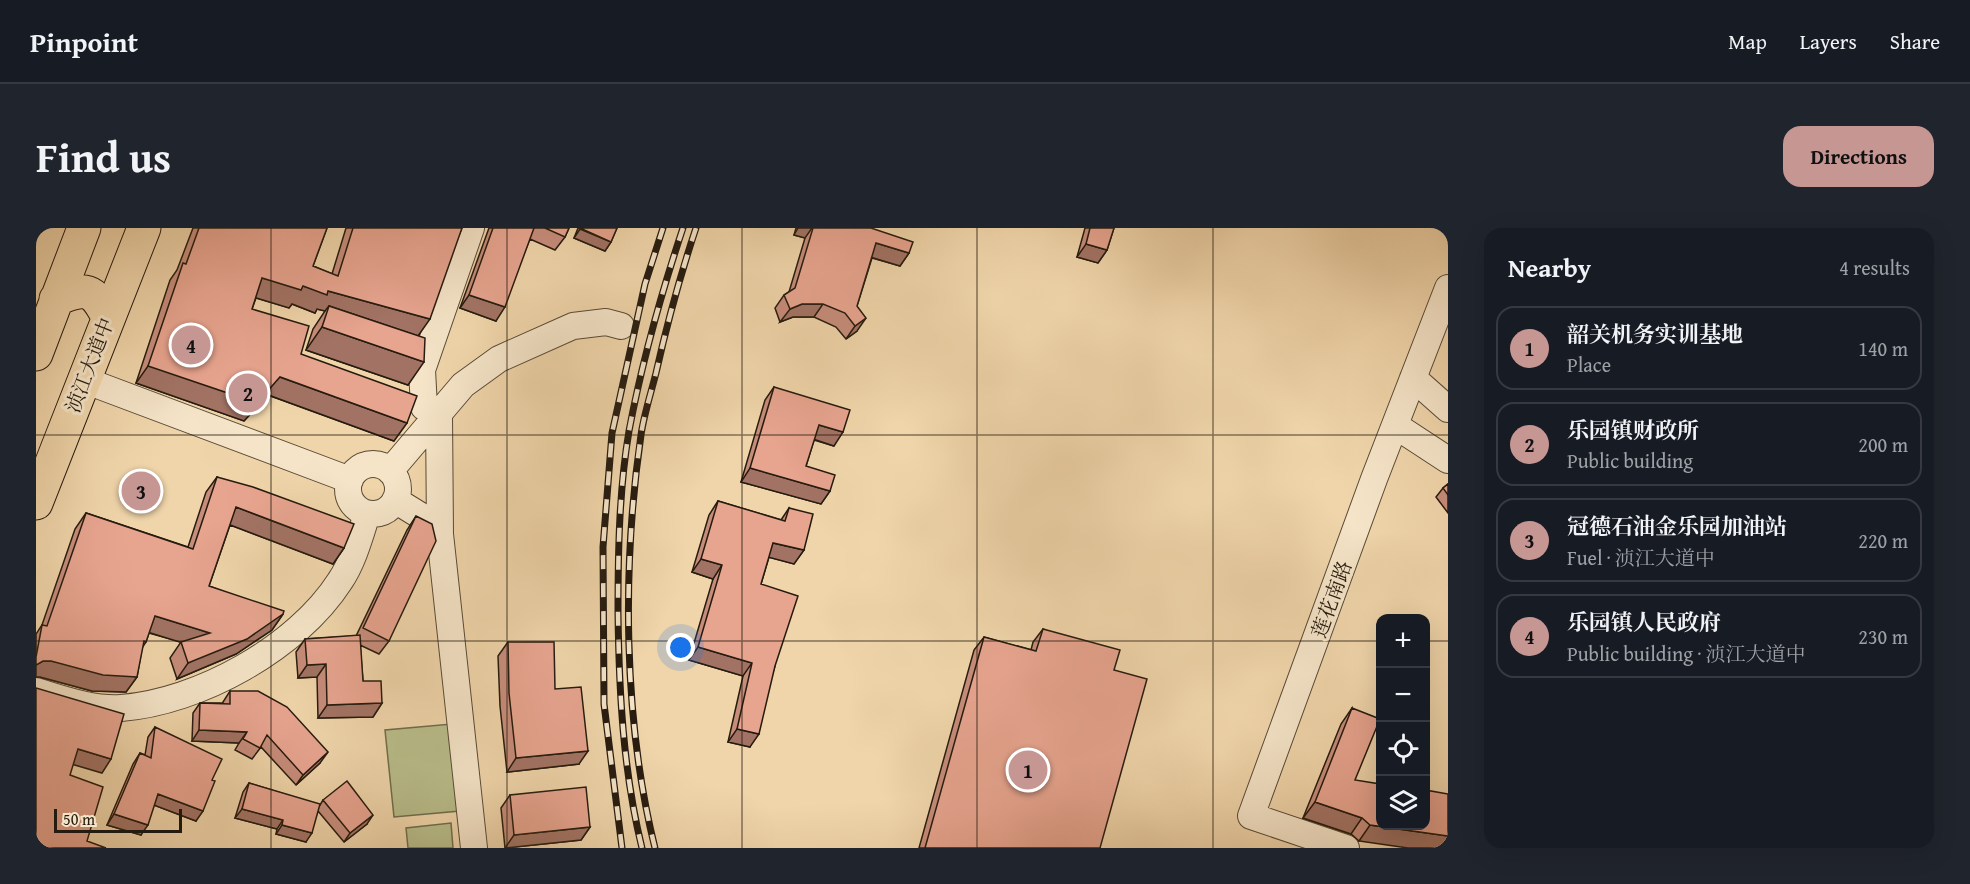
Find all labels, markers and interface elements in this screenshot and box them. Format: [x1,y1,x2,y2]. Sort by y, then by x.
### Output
text: Pinpoint [30,21,138,62]
text: Map [1728,26,1767,57]
text: Layers [1800,26,1857,57]
text: Share [1890,26,1940,57]
text: Find us [36,126,171,187]
button: Directions [1783,126,1934,187]
text: Nearby [1508,248,1591,287]
text: 4 results [1839,253,1910,282]
street label: 浈江大道中 [58,313,120,417]
text: 韶关机务实训基地 [1567,318,1743,350]
pin: 4 [172,322,210,368]
text: 1 [1524,334,1535,363]
text: 140 m [1858,334,1908,363]
text: Place [1567,350,1611,379]
pin: 2 [228,370,268,416]
text: 乐园镇财政所 [1567,414,1699,446]
text: 2 [1524,430,1535,459]
text: 200 m [1858,430,1908,459]
text: Public building [1567,446,1693,475]
pin: 3 [122,468,160,514]
text: 冠德石油金乐园加油站 [1567,510,1787,542]
text: 3 [1524,526,1535,555]
text: 220 m [1858,526,1908,555]
text: Fuel · 浈江大道中 [1567,543,1715,572]
street label: 莲花南路 [1304,556,1358,642]
text: 乐园镇人民政府 [1567,606,1721,638]
map controls [1376,614,1430,830]
button: + [1376,614,1430,668]
text: 4 [1524,622,1535,651]
text: 230 m [1858,622,1908,651]
your location [666,633,695,662]
text: Public building · 浈江大道中 [1567,639,1805,668]
button: − [1376,668,1430,722]
button: locate [1376,722,1430,776]
pin: 1 [1008,748,1048,792]
button: layers [1376,776,1430,830]
scale bar [54,806,182,834]
text: 50 m [63,807,95,831]

